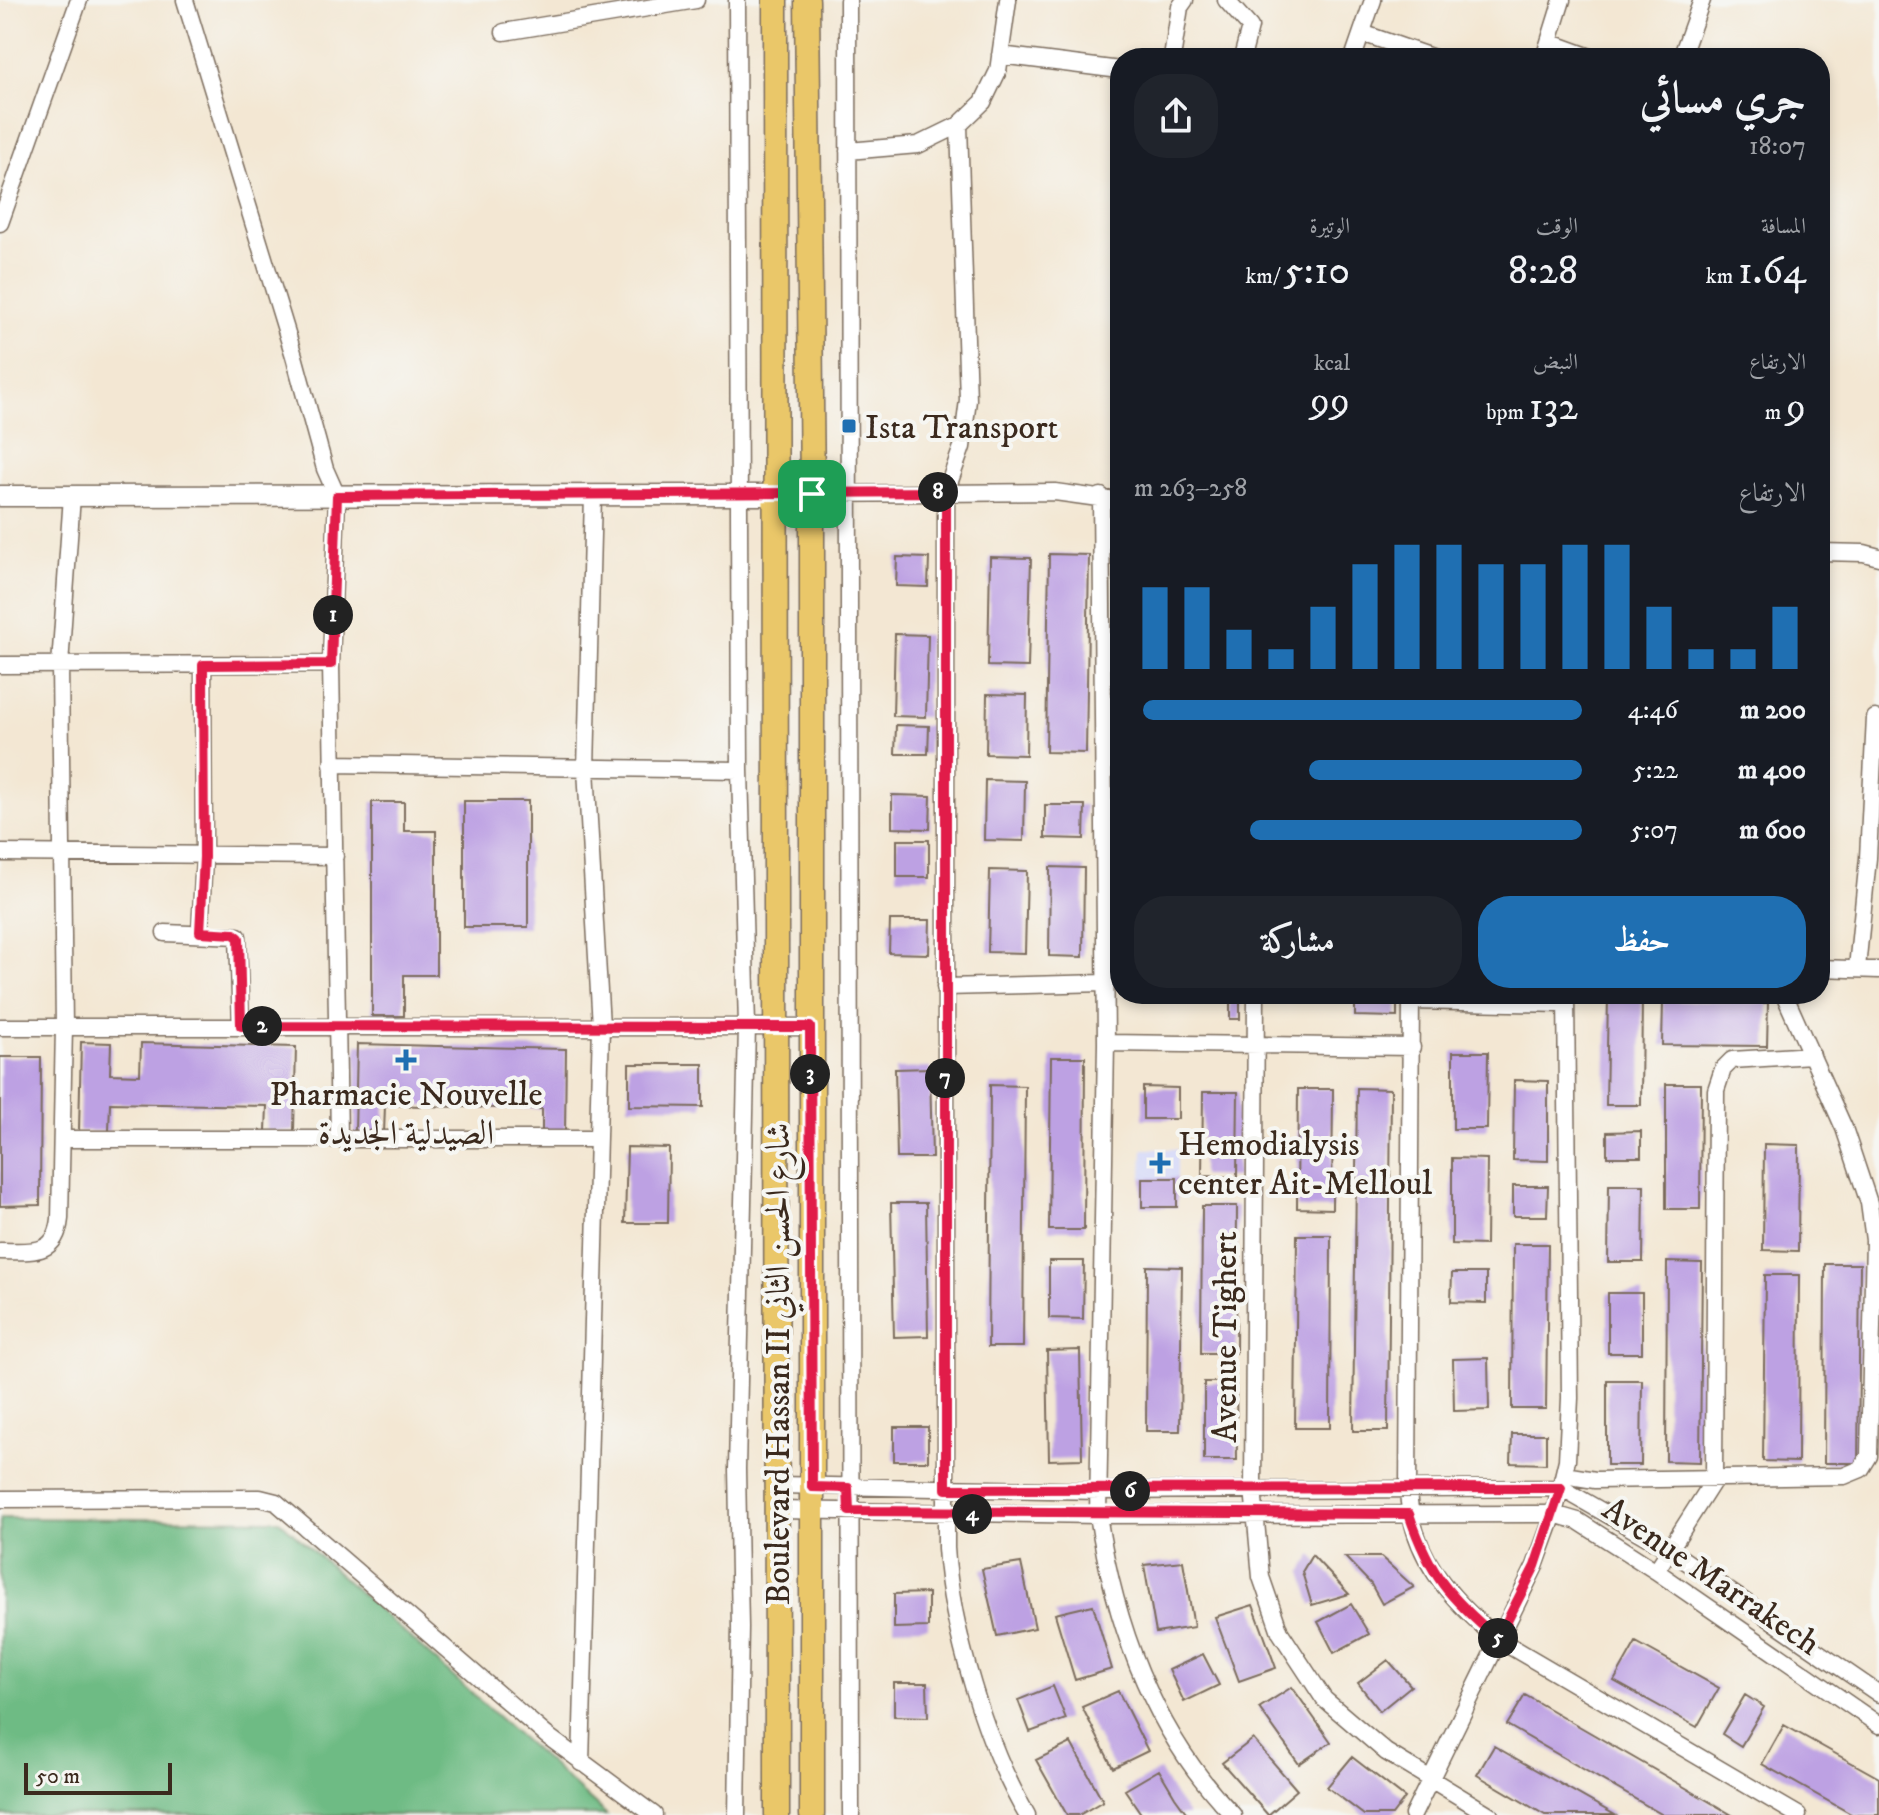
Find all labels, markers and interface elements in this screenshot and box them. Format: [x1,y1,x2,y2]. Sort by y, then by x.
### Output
text: جري مسائي [1640,72,1806,127]
button: share [1134,74,1218,158]
text: 18:07 [1749,130,1806,163]
text: الوتيرة [1309,213,1350,240]
text: الوقت [1536,213,1578,240]
text: المسافة [1761,213,1806,240]
text: 5:10 [1284,247,1350,297]
text: 8:28 [1508,247,1578,297]
text: 1.64 [1738,247,1806,297]
text: /km [1245,263,1284,290]
text: km [1706,263,1738,290]
text: النبض [1533,349,1578,376]
text: الارتفاع [1749,349,1806,376]
text: kcal [1314,350,1350,377]
text: 99 [1310,377,1350,427]
text: 132 [1529,383,1578,433]
text: 9 [1786,383,1806,433]
text: bpm [1486,399,1529,426]
text: m [1765,399,1786,426]
place label: Ista Transport [865,407,1059,449]
marker: Ista Transport [840,417,858,435]
pin [778,460,846,528]
icon: arrive [790,472,834,516]
pin: 8 [918,472,958,512]
text: 258–263 m [1134,472,1247,505]
text: الارتفاع [1739,477,1806,510]
text: 8 [932,478,944,505]
pin: 1 [313,595,353,635]
text: 1 [329,601,337,628]
text: 4:46 [1628,694,1678,727]
text: 200 m [1740,694,1806,727]
text: 5:22 [1633,754,1678,787]
text: 400 m [1738,754,1806,787]
text: 5:07 [1631,814,1678,847]
text: 600 m [1739,814,1806,847]
button: مشاركة [1134,896,1462,988]
button: حفظ [1478,896,1806,988]
pin: 2 [242,1006,282,1046]
text: 2 [257,1012,267,1039]
marker: Pharmacie Nouvelle الصيدلية الجديدة [397,1051,415,1069]
pin: 3 [790,1054,830,1094]
pin: 7 [925,1058,965,1098]
text: 3 [806,1060,814,1087]
text: 7 [939,1064,951,1091]
place label: Pharmacie Nouvelle الصيدلية الجديدة [270,1074,542,1155]
street label: Boulevard Hassan II شارع الحسن الثاني [758,1123,806,1605]
place label: Hemodialysis center Ait-Melloul [1178,1124,1433,1205]
marker: Hemodialysis center Ait-Melloul [1149,1152,1171,1174]
street label: Avenue Tighert [1205,1231,1247,1443]
pin: 6 [1110,1471,1150,1511]
text: 6 [1124,1477,1136,1504]
street label: Avenue Marrakech [1594,1488,1828,1665]
pin: 4 [952,1494,992,1534]
text: 4 [966,1500,978,1527]
pin: 5 [1478,1618,1518,1658]
text: 5 [1493,1624,1503,1651]
scale bar [24,1759,172,1795]
text: 50 m [36,1763,80,1790]

